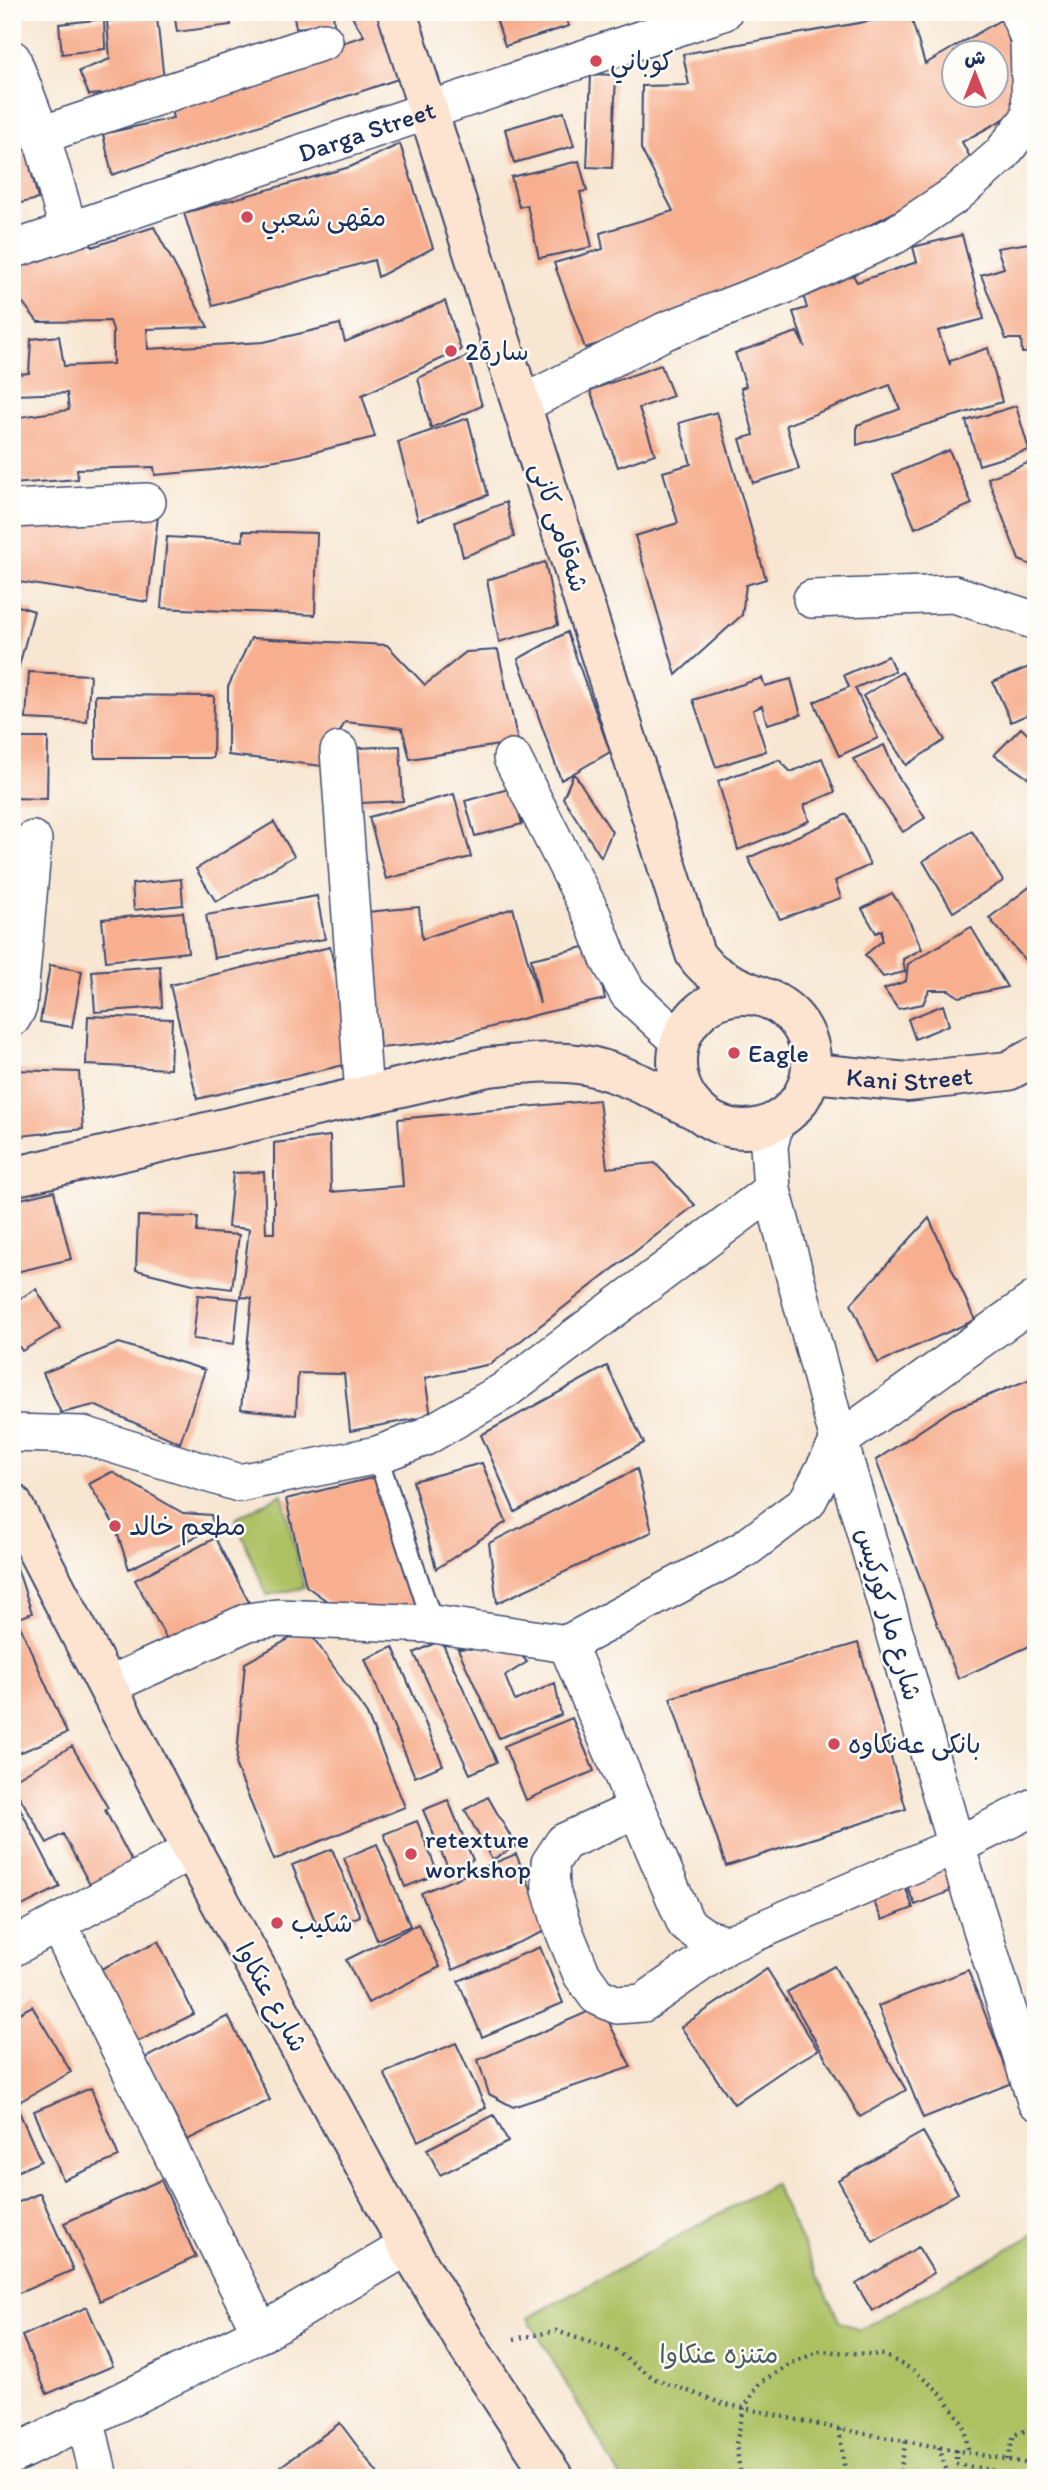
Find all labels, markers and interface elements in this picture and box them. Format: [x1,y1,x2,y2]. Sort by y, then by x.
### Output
north arrow [940,38,1010,108]
place label: كوباني [610,45,674,84]
text: ش [965,46,986,69]
marker: كوباني [588,53,604,69]
street label: Darga Street [294,93,440,169]
place label: مقهى شعبي [261,201,386,240]
marker: مقهى شعبي [239,209,255,225]
place label: سارة2 [465,335,529,367]
marker: سارة2 [443,343,459,359]
street label: شەقامی کانی [523,458,596,596]
place label: Eagle [748,1037,809,1069]
marker: Eagle [726,1045,742,1061]
street label: Kani Street [845,1059,975,1098]
place label: مطعم خالد [129,1510,246,1546]
marker: مطعم خالد [107,1518,123,1534]
street label: شارع مار كوركيس [847,1524,929,1705]
place label: بانکی عەنکاوە [848,1728,981,1761]
marker: بانکی عەنکاوە [826,1736,842,1752]
place label: retexture workshop [425,1823,531,1885]
marker: retexture workshop [403,1846,419,1862]
place label: شكيب [291,1907,353,1939]
marker: شكيب [269,1915,285,1931]
street label: شارع عنكاوا [227,1937,315,2058]
park label: متنزه عنكاوا [660,2338,778,2370]

